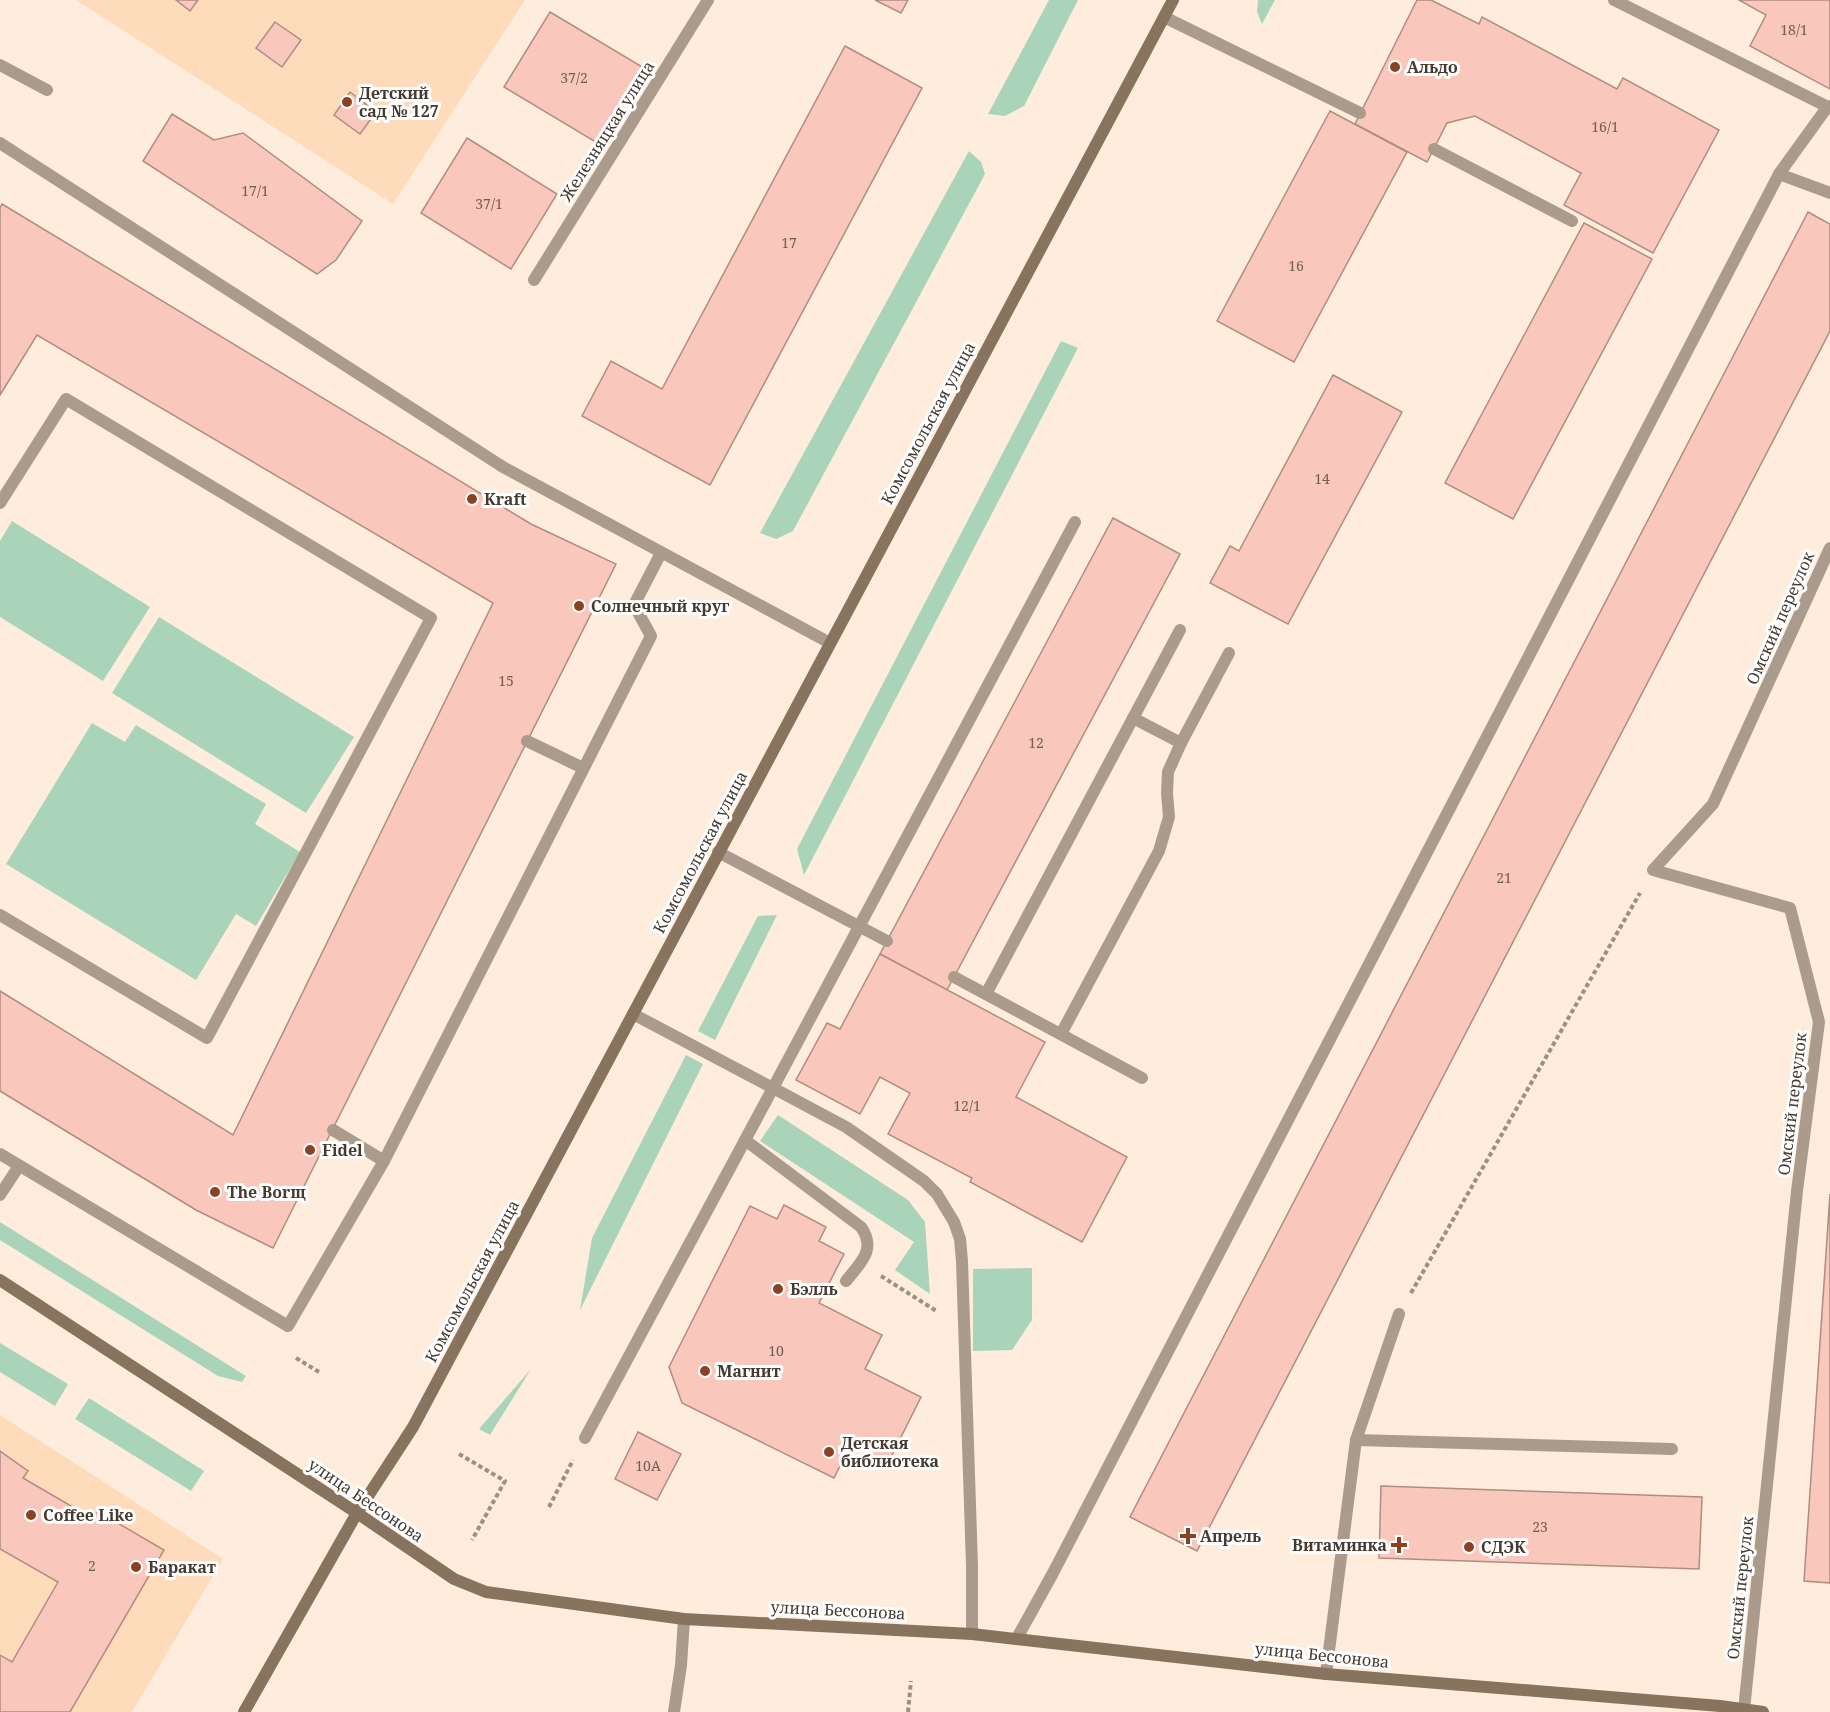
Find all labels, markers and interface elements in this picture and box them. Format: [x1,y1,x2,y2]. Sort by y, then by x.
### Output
house number: 18/1 [1780,20,1808,39]
place label: Альдо [1407,56,1458,78]
street label: Железняцкая улица [554,57,659,206]
marker: Альдо [1388,60,1402,74]
house number: 37/2 [560,68,588,87]
place label: Детский сад № 127 [359,82,439,122]
marker: Детский сад № 127 [340,95,354,109]
house number: 16/1 [1591,117,1619,136]
house number: 17/1 [241,181,269,200]
house number: 37/1 [475,194,503,213]
house number: 17 [781,233,797,252]
house number: 16 [1288,256,1304,275]
street label: Комсомольская улица [876,338,980,508]
house number: 14 [1314,469,1330,488]
place label: Kraft [484,488,527,510]
marker: Kraft [465,492,479,506]
street label: Омский переулок [1741,547,1819,688]
place label: Солнечный круг [591,595,729,617]
marker: Солнечный круг [572,599,586,613]
house number: 15 [498,671,514,690]
house number: 12 [1028,733,1044,752]
street label: Комсомольская улица [648,767,752,937]
house number: 21 [1496,868,1512,887]
street label: Омский переулок [1772,1031,1812,1177]
house number: 12/1 [953,1096,981,1115]
place label: Fidel [322,1139,363,1161]
marker: Fidel [303,1143,317,1157]
place label: The Borщ [227,1181,306,1203]
marker: The Borщ [208,1185,222,1199]
street label: Комсомольская улица [420,1196,524,1366]
place label: Бэлль [790,1278,838,1300]
marker: Бэлль [771,1282,785,1296]
house number: 10 [768,1341,784,1360]
place label: Магнит [717,1360,781,1382]
marker: Магнит [698,1364,712,1378]
place label: Детская библиотека [841,1432,939,1472]
marker: Детская библиотека [822,1445,836,1459]
street label: улица Бессонова [304,1453,428,1547]
house number: 10А [635,1456,661,1475]
place label: Coffee Like [43,1504,133,1526]
marker: Coffee Like [24,1508,38,1522]
street label: Омский переулок [1722,1515,1759,1661]
house number: 23 [1532,1517,1548,1536]
place label: Апрель [1200,1525,1261,1547]
marker: Апрель [1181,1529,1195,1543]
place label: Витаминка [1292,1534,1387,1556]
place label: СДЭК [1481,1536,1526,1558]
marker: Витаминка [1392,1538,1406,1552]
marker: СДЭК [1462,1540,1476,1554]
house number: 2 [88,1556,96,1575]
place label: Баракат [148,1556,216,1578]
marker: Баракат [129,1560,143,1574]
street label: улица Бессонова [770,1595,906,1625]
street label: улица Бессонова [1254,1637,1390,1673]

